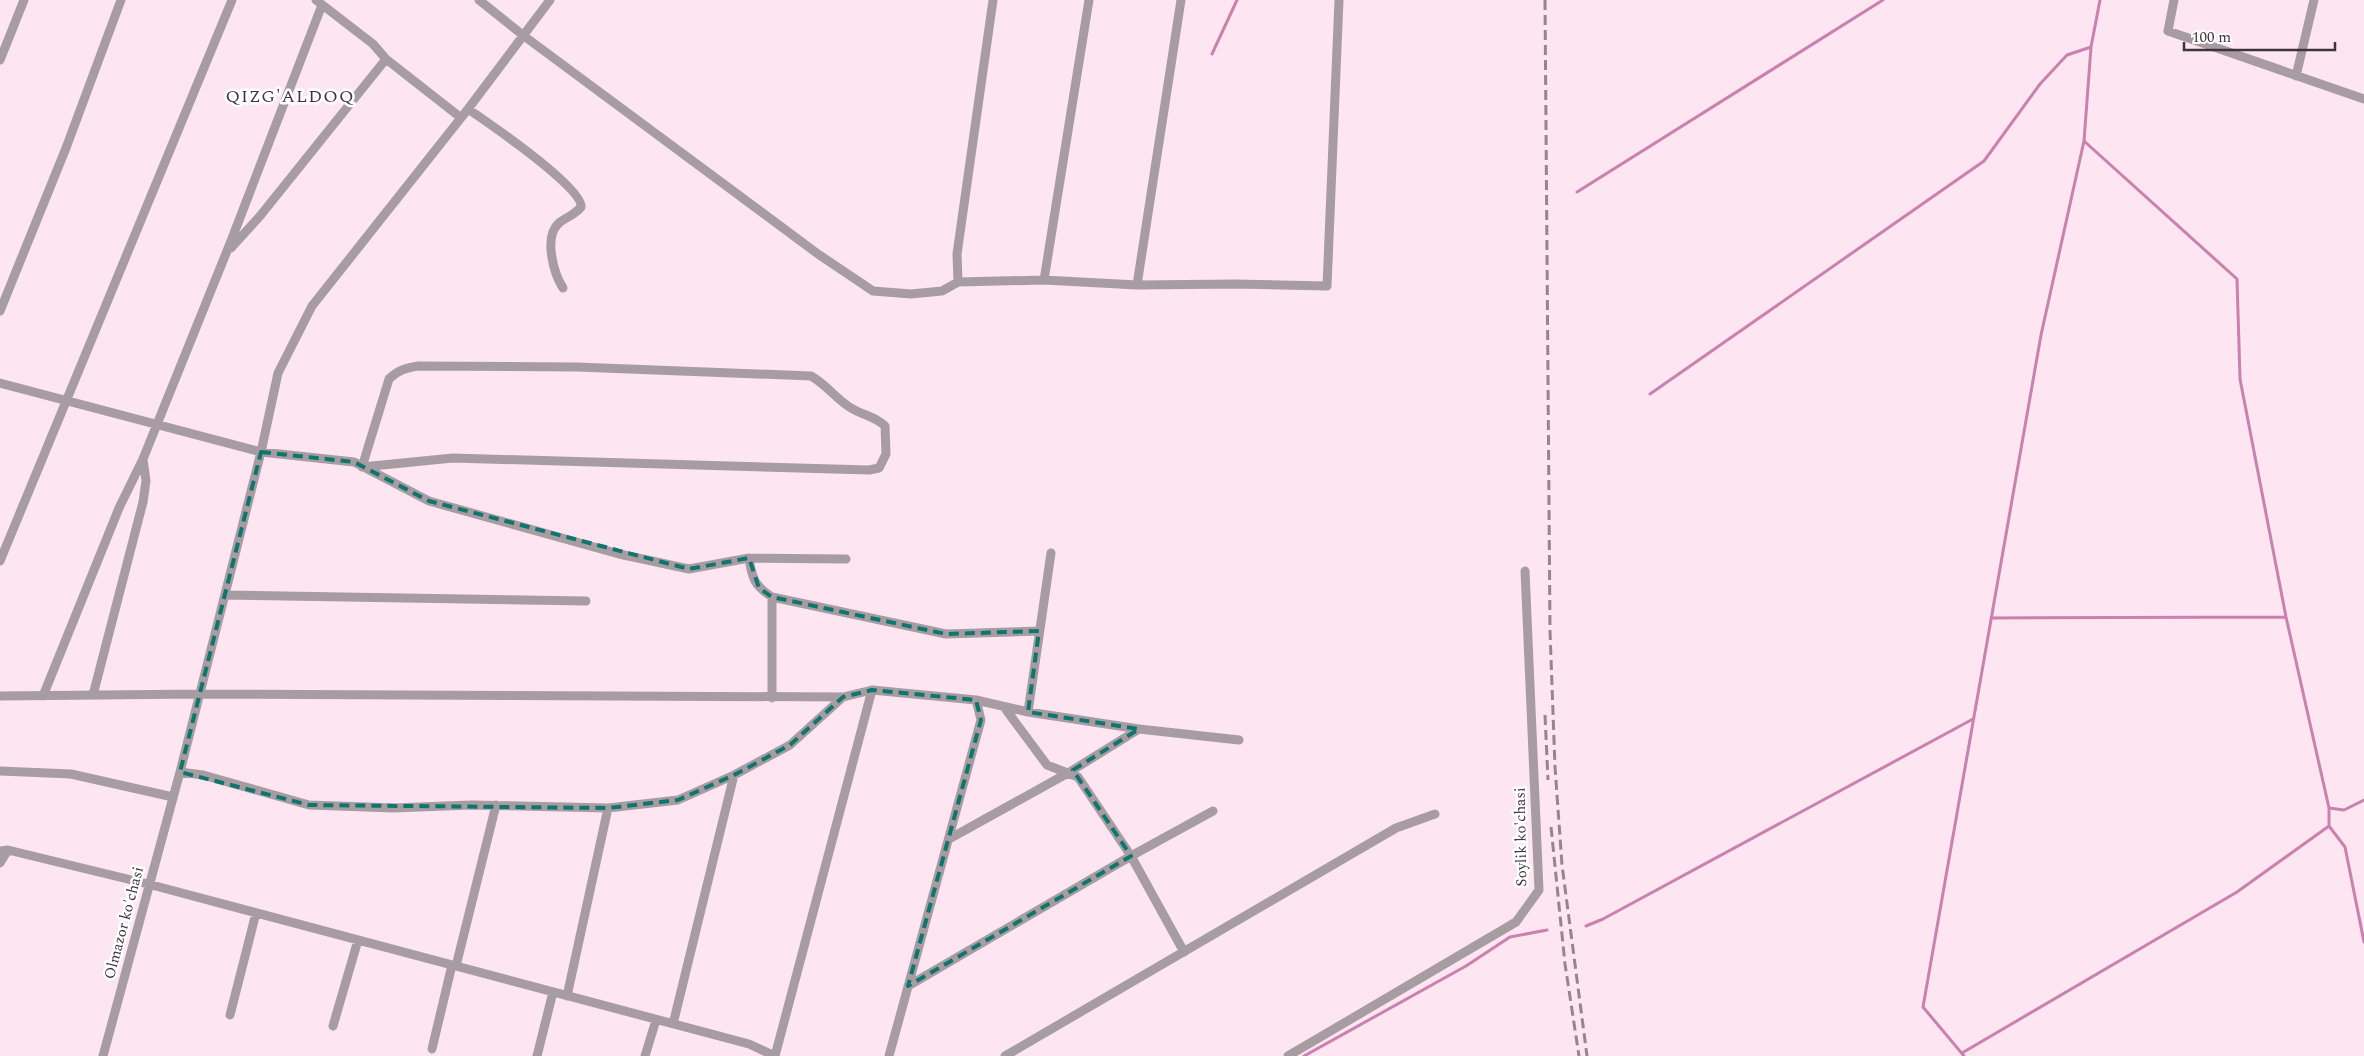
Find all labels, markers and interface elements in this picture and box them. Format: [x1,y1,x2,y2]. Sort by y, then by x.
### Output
scale bar [2184,20,2335,52]
text: 100 m [2192,26,2231,49]
district label: QIZG'ALDOQ [225,83,355,110]
street label: Soylik ko'chasi [1509,787,1533,887]
street label: Olmazor ko'chasi [98,864,150,982]

